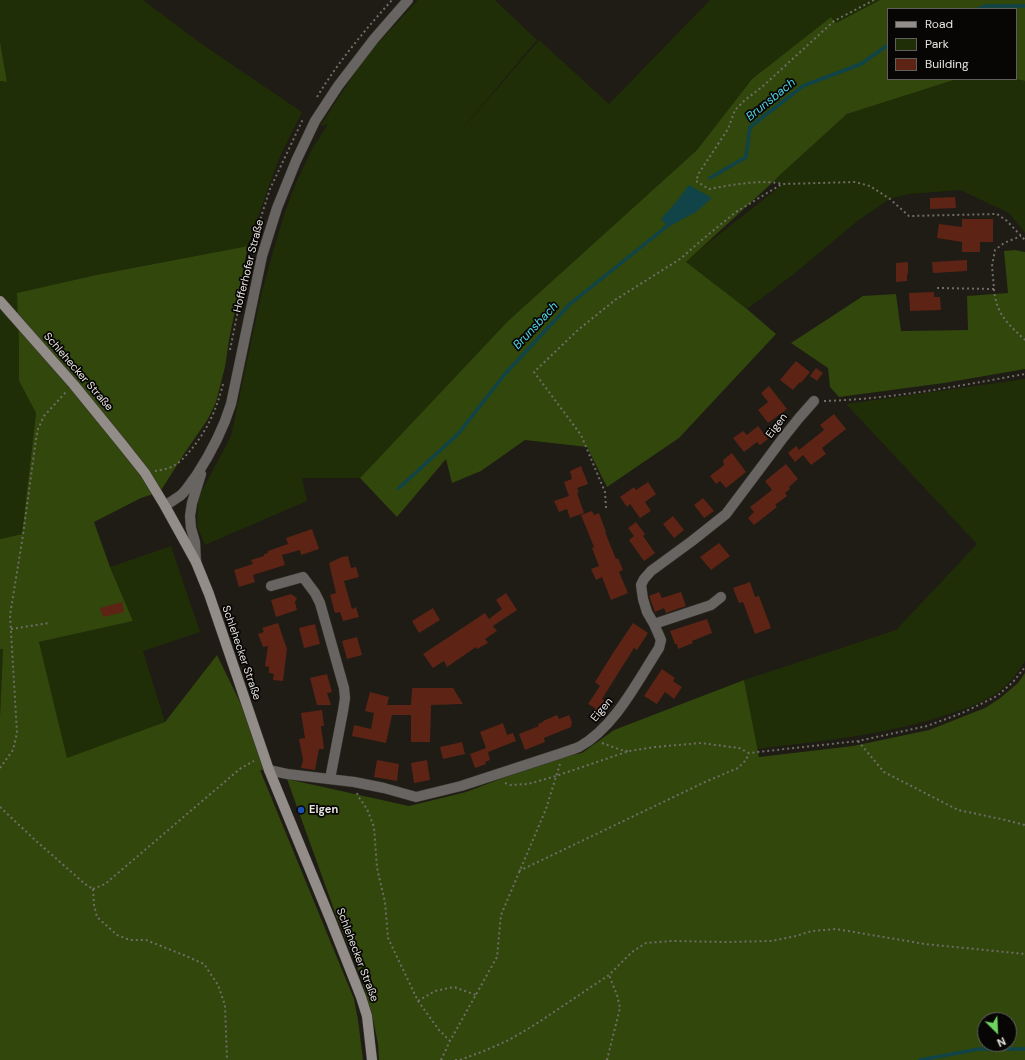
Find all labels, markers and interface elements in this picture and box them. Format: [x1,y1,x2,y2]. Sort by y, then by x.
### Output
legend [887,8,1017,80]
text: Road [925,16,953,32]
text: Park [925,36,949,52]
text: Building [925,56,969,72]
water label: Brunsbach [743,76,799,124]
street label: Hofferhofer Straße [231,218,267,314]
water label: Brunsbach [510,299,562,353]
street label: Schlehecker Straße [41,330,115,414]
street label: Eigen [764,411,790,441]
street label: Schlehecker Straße [219,604,263,702]
street label: Eigen [588,695,616,725]
place label: Eigen [309,803,338,817]
marker: Eigen [296,805,306,815]
street label: Schlehecker Straße [333,906,381,1004]
north arrow [977,1012,1017,1052]
text: N [995,1034,1008,1050]

